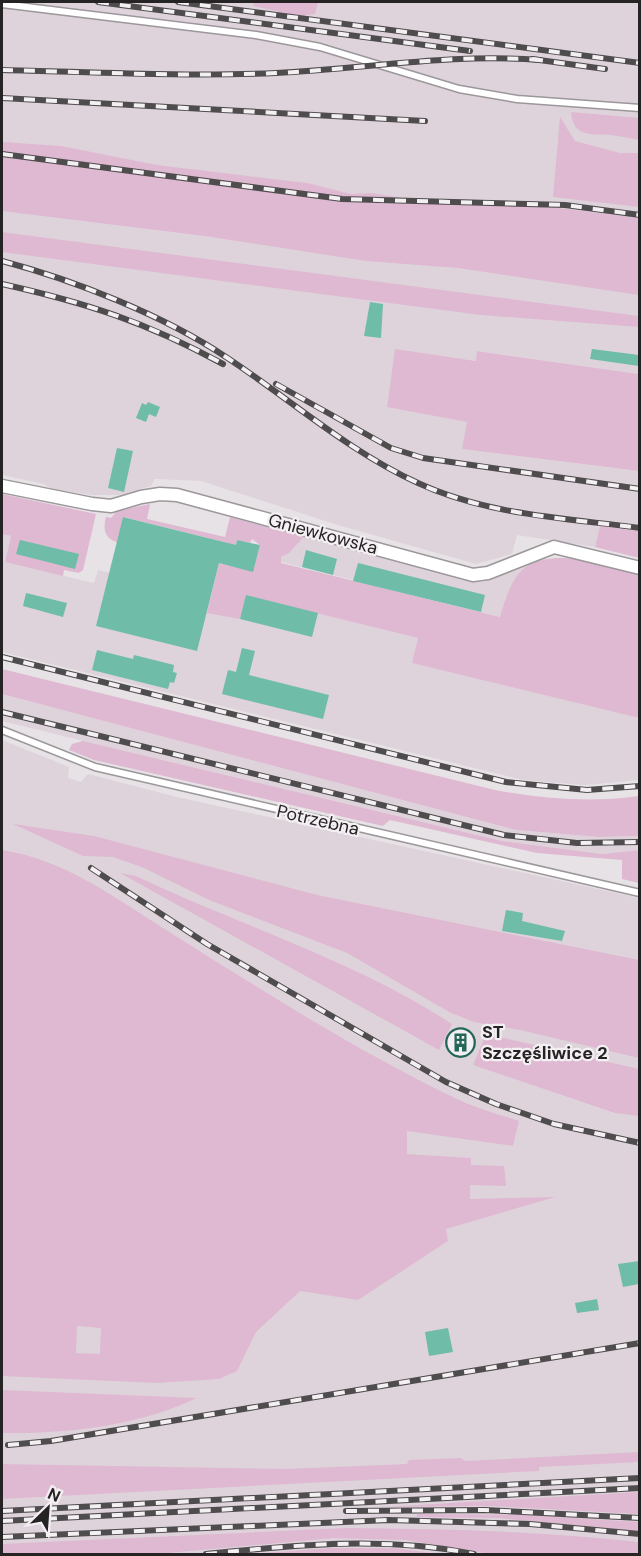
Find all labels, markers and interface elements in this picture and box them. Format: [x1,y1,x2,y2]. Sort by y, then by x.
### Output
street label: Gniewkowska [266,508,380,560]
street label: Potrzebna [274,799,362,841]
place label: ST Szczęśliwice 2 [482,1020,608,1065]
building icon: ST Szczęśliwice 2 [445,1026,477,1058]
north arrow [18,1478,78,1538]
text: N [44,1483,64,1507]

